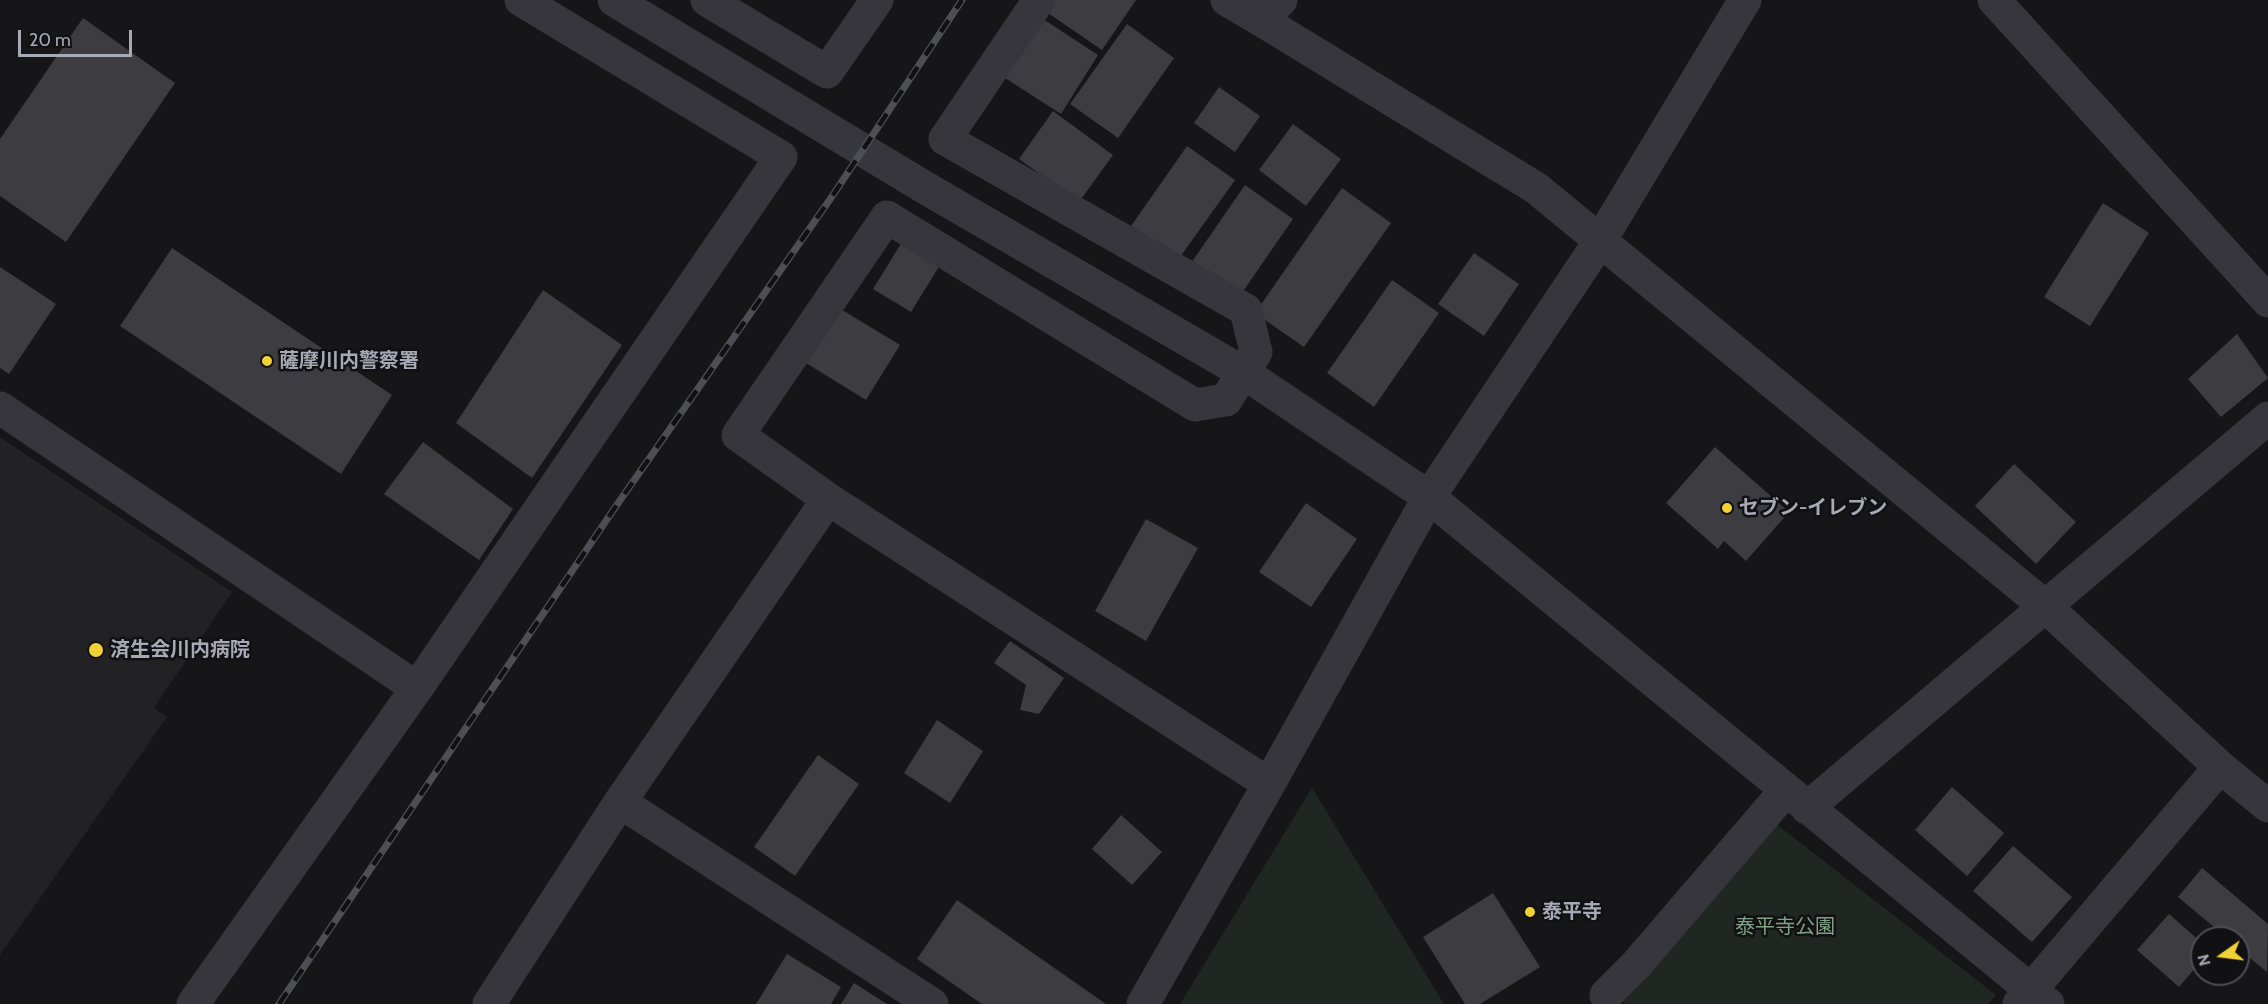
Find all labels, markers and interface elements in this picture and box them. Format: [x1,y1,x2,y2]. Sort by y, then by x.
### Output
scale bar [21,18,135,56]
text: 20 m [29,29,71,51]
place label: 薩摩川内警察署 [279,349,419,373]
marker: 薩摩川内警察署 [260,354,274,368]
place label: セブン-イレブン [1739,496,1887,520]
marker: セブン-イレブン [1720,501,1734,515]
place label: 済生会川内病院 [110,638,250,662]
marker: 済生会川内病院 [87,641,105,659]
place label: 泰平寺 [1542,900,1602,924]
marker: 泰平寺 [1523,905,1537,919]
park label: 泰平寺公園 [1735,915,1835,939]
north arrow [2190,926,2250,986]
text: N [2193,952,2215,968]

